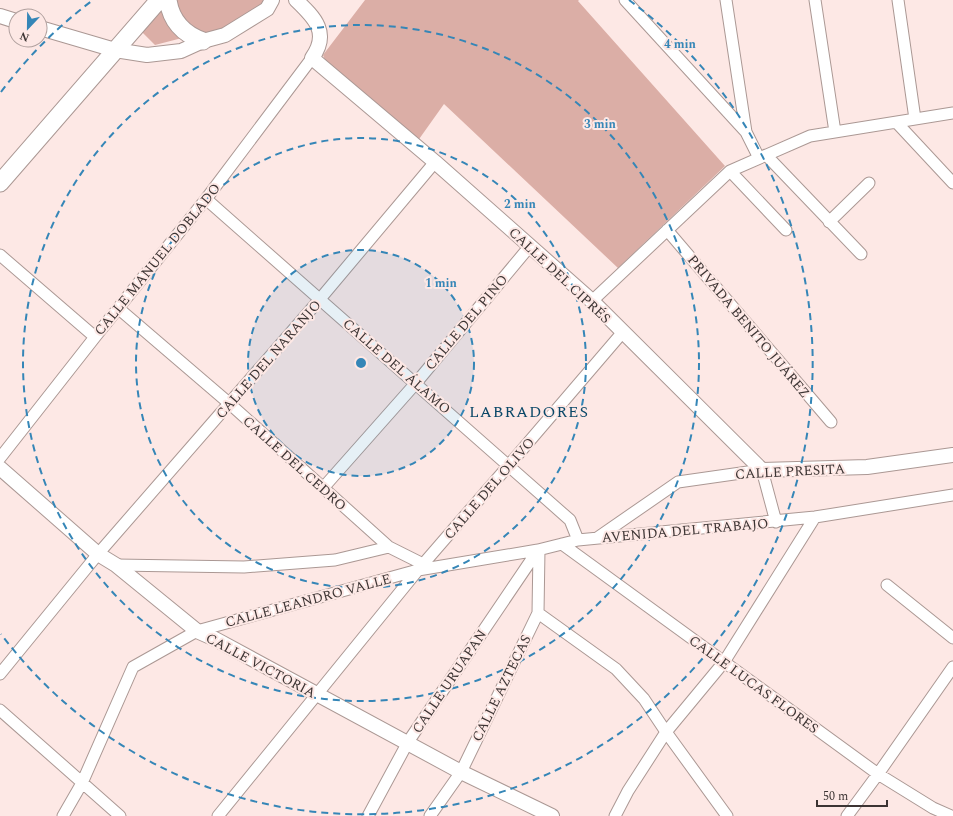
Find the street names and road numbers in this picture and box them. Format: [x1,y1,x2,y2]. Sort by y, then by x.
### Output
street label: CALLE MANUEL DOBLADO [89,179,226,340]
street label: CALLE DEL CIPRÉS [504,222,616,328]
street label: PRIVADA BENITO JUÁREZ [682,250,815,402]
street label: CALLE DEL PINO [420,270,513,375]
street label: CALLE DEL NARANJO [211,295,326,423]
street label: CALLE DEL ÁLAMO [338,314,455,419]
street label: CALLE DEL CEDRO [238,411,351,516]
street label: CALLE DEL OLIVO [439,433,540,544]
street label: CALLE PRESITA [734,458,846,485]
street label: AVENIDA DEL TRABAJO [601,513,769,548]
street label: CALLE LEANDRO VALLE [223,568,393,633]
street label: CALLE URUAPAN [407,625,492,738]
street label: CALLE VICTORIA [202,628,320,704]
street label: CALLE LUCAS FLORES [684,630,823,739]
street label: CALLE AZTECAS [467,631,536,745]

